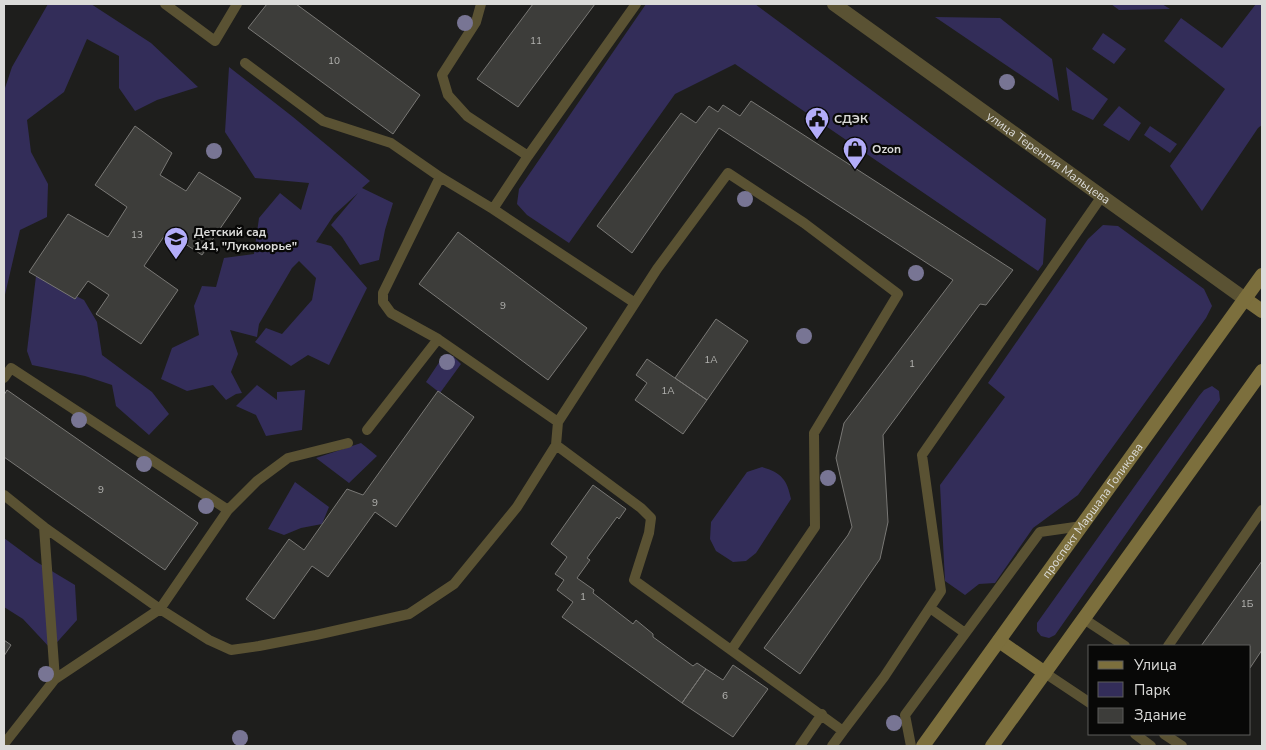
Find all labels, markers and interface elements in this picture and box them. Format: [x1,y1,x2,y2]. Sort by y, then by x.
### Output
house number: 11 [530,34,542,48]
house number: 10 [328,54,340,68]
public building icon: СДЭК [804,106,830,140]
street label: улица Терентия Мальцева [983,108,1114,208]
place label: СДЭК [834,111,869,127]
shop icon: Ozon [842,136,868,170]
place label: Ozon [872,141,901,157]
place label: Детский сад 141, "Лукоморье" [194,224,297,254]
school or university icon: Детский сад 141, "Лукоморье" [163,226,189,260]
house number: 13 [131,228,143,242]
house number: 9 [500,299,506,313]
house number: 1А [704,353,718,367]
house number: 1 [909,357,915,371]
house number: 1А [661,384,675,398]
street label: проспект Маршала Голикова [1038,440,1147,581]
house number: 9 [98,483,104,497]
house number: 9 [372,496,378,510]
house number: 1 [580,590,586,604]
house number: 1Б [1241,597,1254,611]
legend [1088,645,1251,735]
text: Улица [1133,655,1177,675]
text: Парк [1134,680,1170,700]
house number: 6 [722,689,728,703]
text: Здание [1134,705,1186,725]

